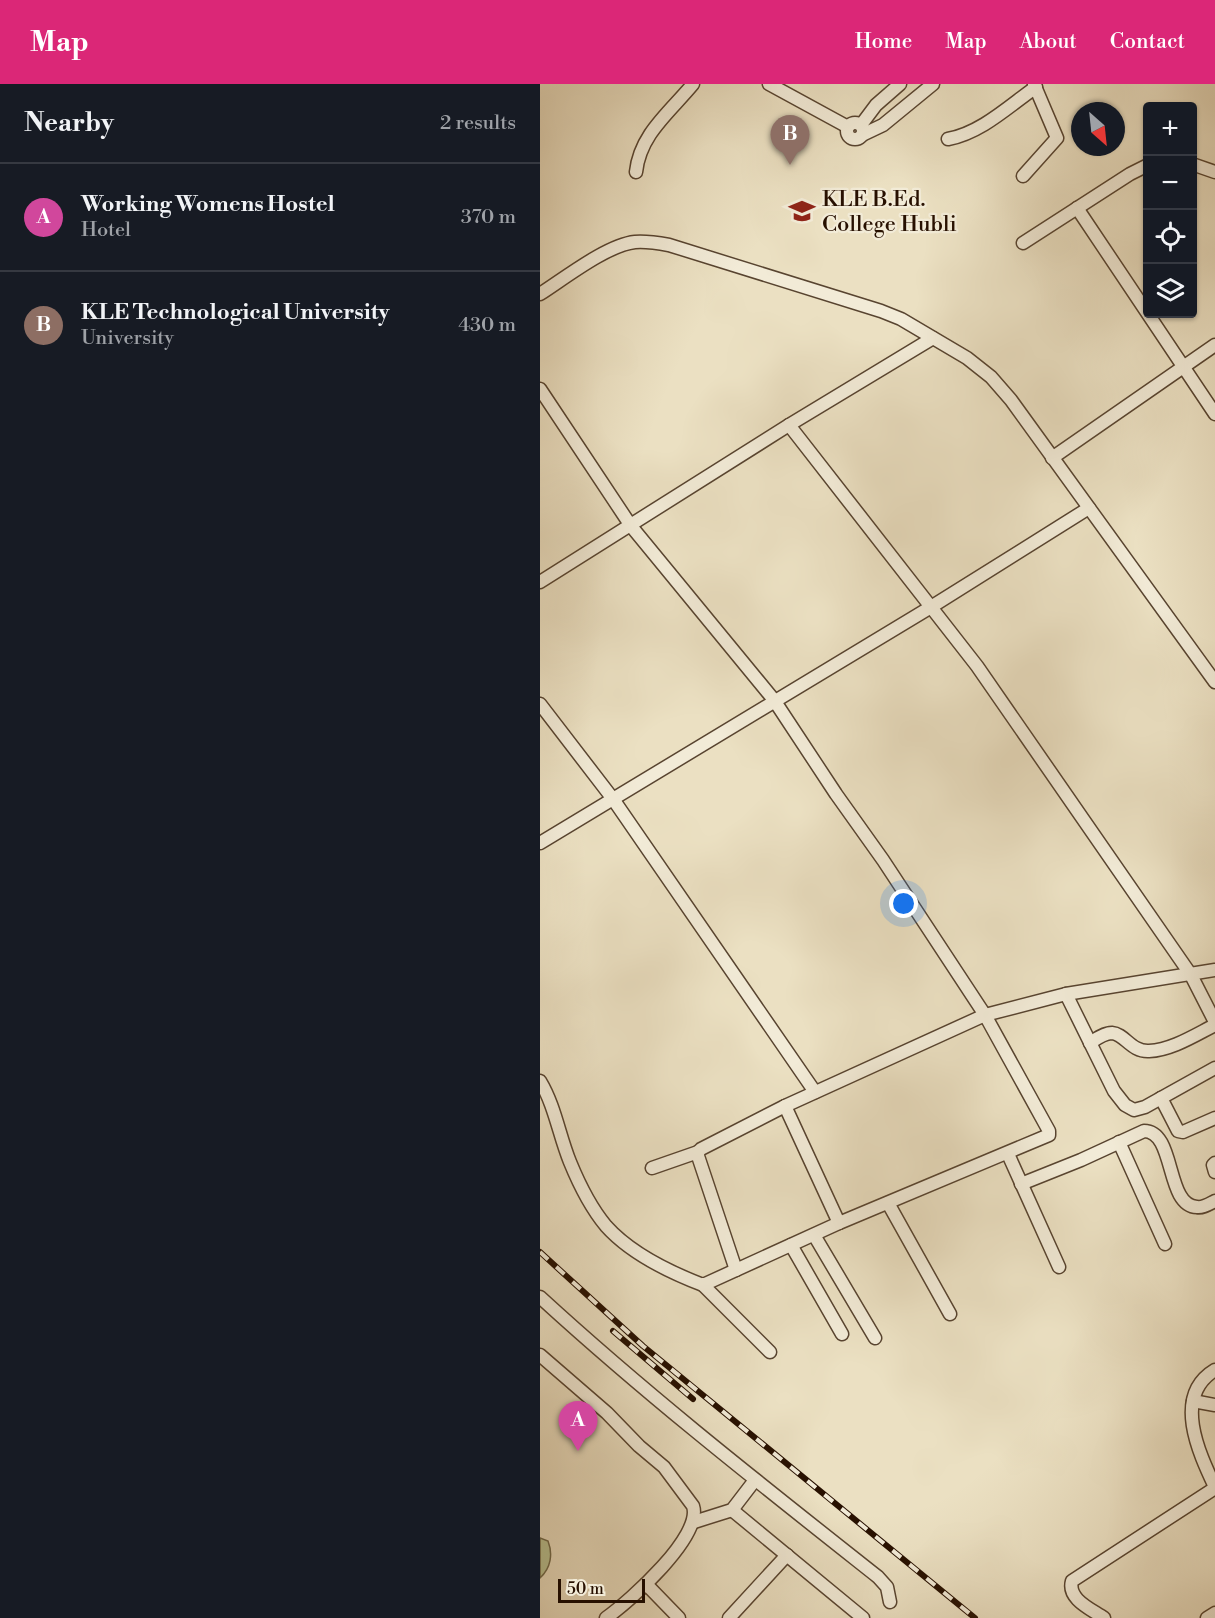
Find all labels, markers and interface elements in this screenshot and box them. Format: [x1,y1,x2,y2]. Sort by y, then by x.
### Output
text: Map [30,25,89,60]
text: Home [855,29,912,55]
text: Map [945,29,987,55]
text: About [1020,29,1077,55]
text: Contact [1110,29,1185,55]
north arrow [1071,102,1125,156]
map controls [1143,102,1197,318]
button: + [1143,102,1197,156]
text: Nearby [24,107,114,139]
text: 2 results [440,111,516,136]
pin: B [770,116,810,165]
button: − [1143,156,1197,210]
place label: KLE B.Ed. College Hubli [822,186,957,238]
text: Working Womens Hostel [81,191,335,218]
school or university icon: KLE B.Ed. College Hubli [787,196,817,226]
text: A [36,205,51,230]
text: 370 m [461,205,516,230]
button: locate [1143,210,1197,264]
text: Hotel [81,218,131,243]
button: layers [1143,264,1197,318]
text: KLE Technological University [81,299,390,326]
text: B [36,313,51,338]
text: 430 m [458,313,516,338]
text: University [81,326,174,351]
your location [889,889,918,918]
pin: A [558,1402,597,1451]
scale bar [558,1576,645,1604]
text: 50 m [567,1579,604,1599]

